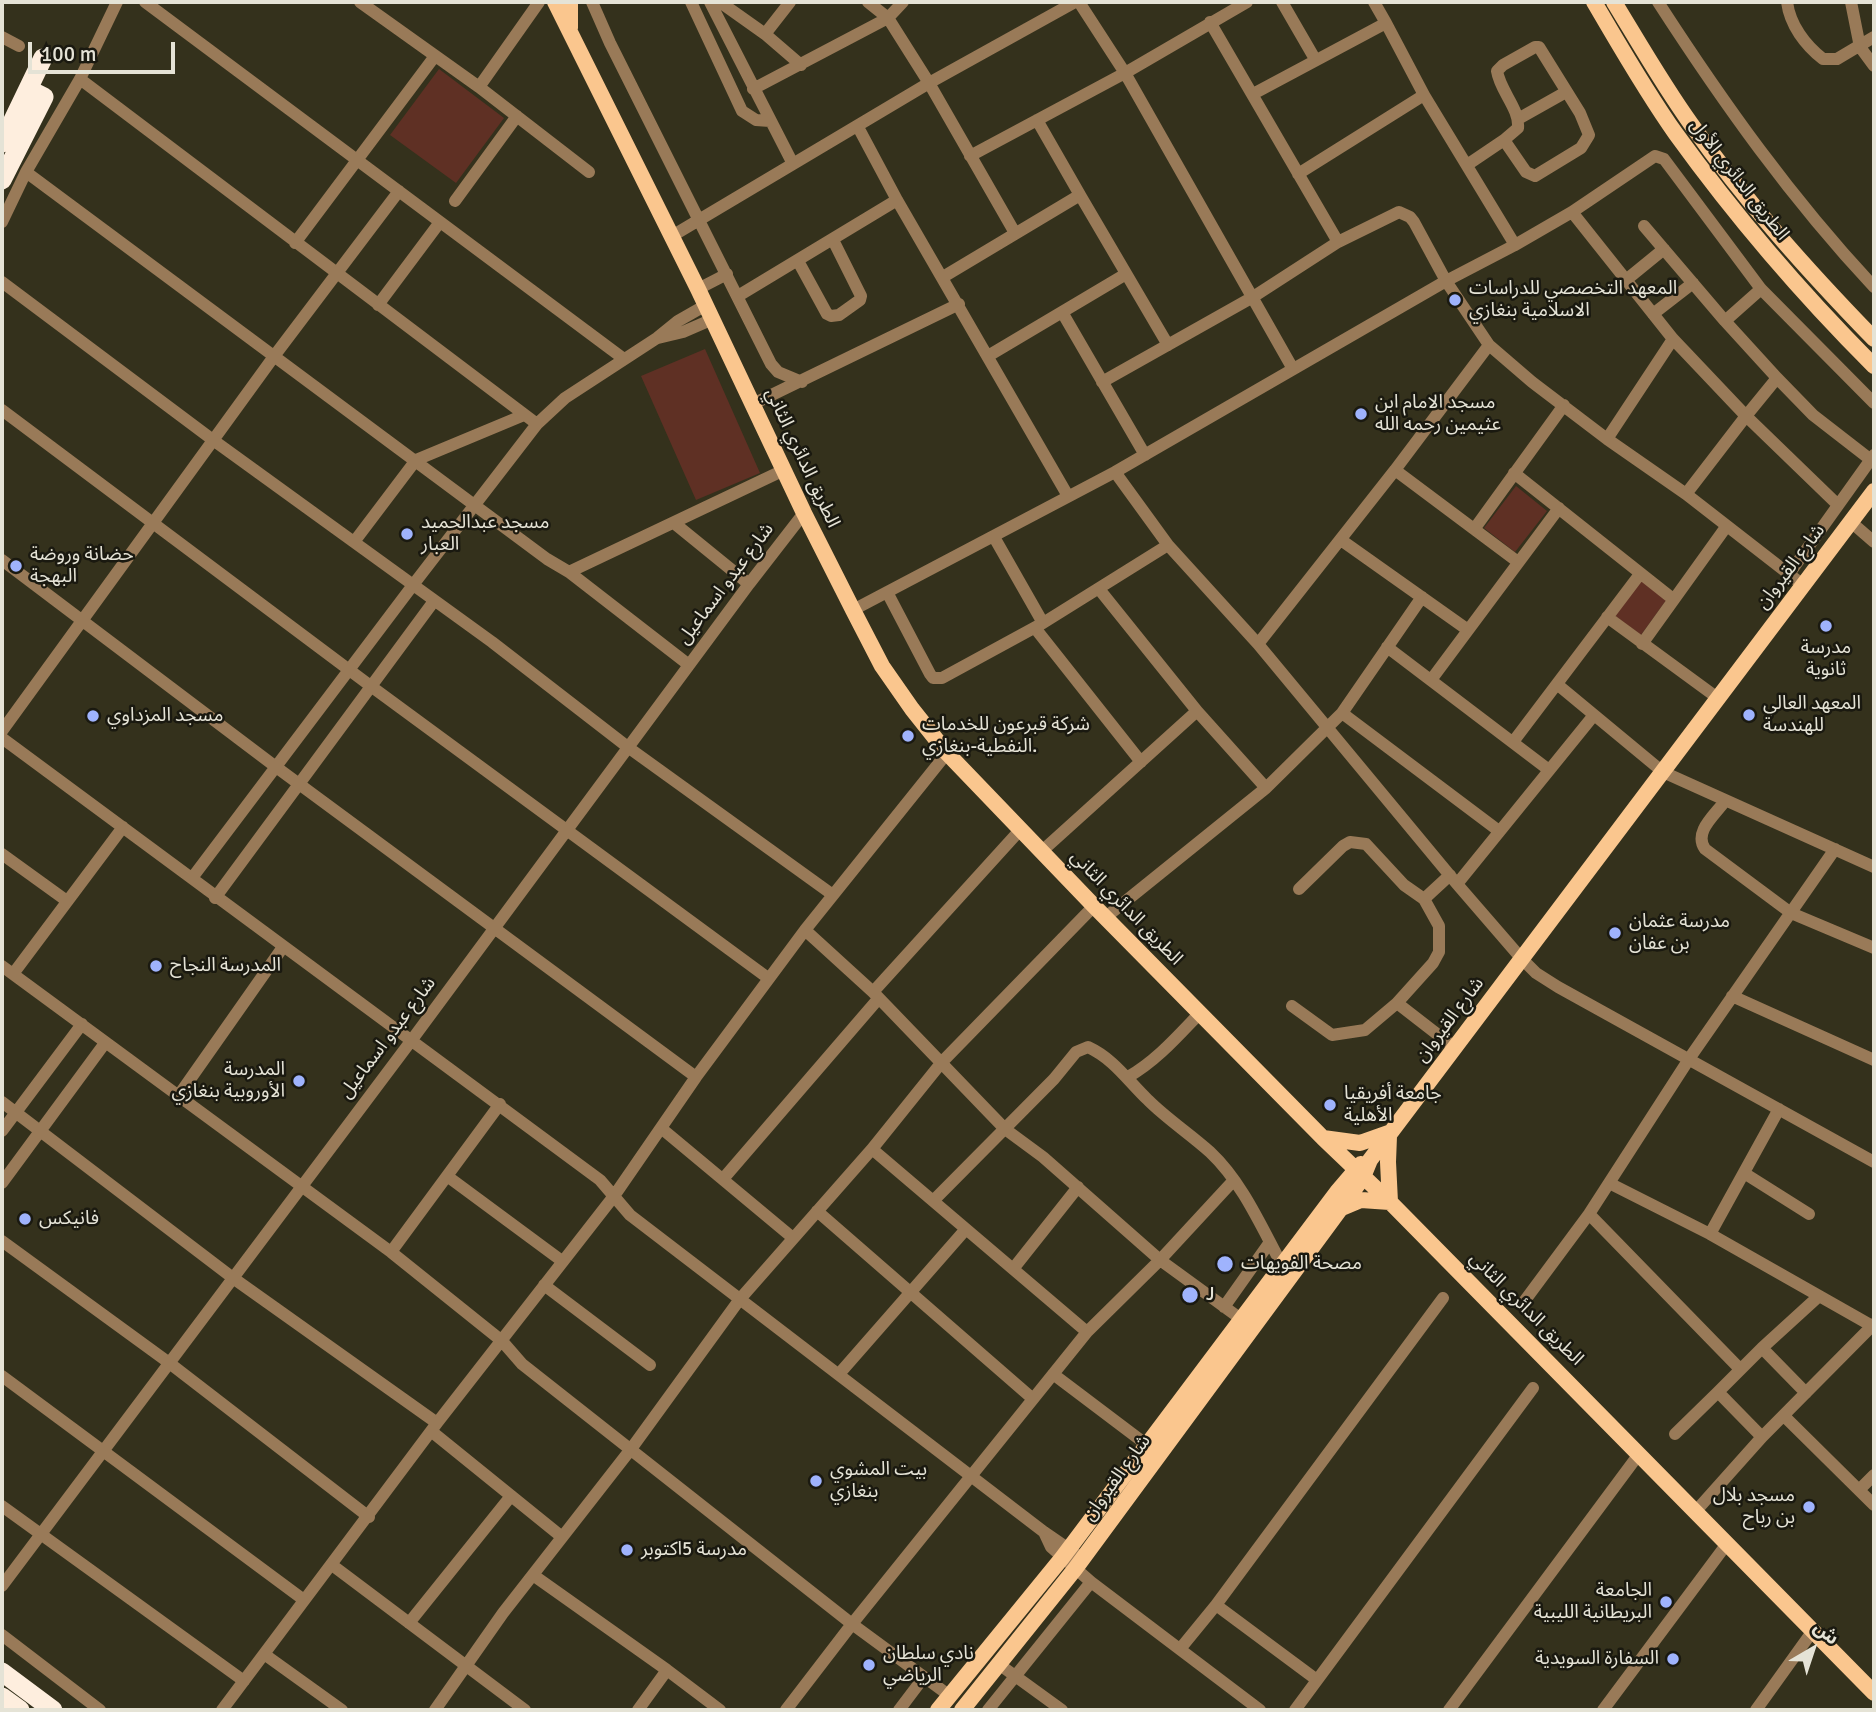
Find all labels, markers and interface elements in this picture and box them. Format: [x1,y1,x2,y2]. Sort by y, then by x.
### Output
scale bar [32,28,178,72]
text: 100 m [41,41,96,67]
street label: الطريق الدائري الأول [1685,115,1793,245]
place label: المعهد التخصصي للدراسات الاسلامية بنغازي [1469,278,1677,322]
marker: المعهد التخصصي للدراسات الاسلامية بنغازي [1447,292,1463,308]
street label: الطريق الدائري الثاني [760,384,844,532]
place label: مسجد الامام ابن عثيمين رحمه الله [1375,392,1501,436]
marker: مسجد الامام ابن عثيمين رحمه الله [1353,406,1369,422]
place label: مسجد عبدالحميد العبار [421,512,549,556]
street label: شارع عبدو اسماعيل [673,519,779,649]
street label: شارع القيروان [1752,520,1830,614]
marker: مسجد عبدالحميد العبار [399,526,415,542]
place label: حضانة وروضة البهجة [30,544,134,588]
marker: حضانة وروضة البهجة [8,558,24,574]
marker: مدرسة ثانوية [1818,618,1834,634]
place label: مدرسة ثانوية [1801,637,1851,681]
place label: المعهد العالي للهندسة [1763,693,1861,737]
place label: مسجد المزداوي [107,705,223,727]
marker: المعهد العالي للهندسة [1741,707,1757,723]
marker: مسجد المزداوي [85,708,101,724]
place label: شركة قبرعون للخدمات النفطية-بنغازي. [922,714,1090,758]
marker: شركة قبرعون للخدمات النفطية-بنغازي. [900,728,916,744]
street label: الطريق الدائري الثاني [1065,846,1187,970]
place label: مدرسة عثمان بن عفان [1629,911,1730,955]
marker: مدرسة عثمان بن عفان [1607,925,1623,941]
place label: المدرسة النجاح [170,955,281,977]
marker: المدرسة النجاح [148,958,164,974]
street label: شارع عبدو اسماعيل [335,973,441,1103]
street label: شارع القيروان [1411,973,1489,1067]
place label: المدرسة الأوروبية بنغازي [171,1059,285,1103]
marker: المدرسة الأوروبية بنغازي [291,1073,307,1089]
place label: جامعة أفريقيا الأهلية [1344,1083,1442,1127]
marker: جامعة أفريقيا الأهلية [1322,1097,1338,1113]
place label: فانيكس [39,1208,99,1230]
marker: فانيكس [17,1211,33,1227]
street label: الطريق الدائري الثاني [1464,1247,1588,1371]
place label: مصحة الفويهات [1241,1253,1362,1275]
marker: مصحة الفويهات [1215,1254,1235,1274]
place label: J [1206,1284,1215,1306]
marker: J [1180,1285,1200,1305]
street label: شارع القيروان [1078,1431,1156,1525]
place label: بيت المشوي بنغازي [830,1459,927,1503]
marker: بيت المشوي بنغازي [808,1473,824,1489]
place label: مسجد بلال بن رباح [1713,1485,1795,1529]
marker: مسجد بلال بن رباح [1801,1499,1817,1515]
place label: مدرسة 5اكتوبر [641,1539,747,1561]
marker: مدرسة 5اكتوبر [619,1542,635,1558]
place label: الجامعة البريطانية الليبية [1534,1580,1652,1624]
marker: الجامعة البريطانية الليبية [1658,1594,1674,1610]
north arrow [1778,1614,1848,1684]
text: ش [1809,1615,1844,1650]
place label: نادي سلطان الرياضي [883,1643,974,1687]
place label: السفارة السويدية [1535,1648,1659,1670]
marker: السفارة السويدية [1665,1651,1681,1667]
marker: نادي سلطان الرياضي [861,1657,877,1673]

